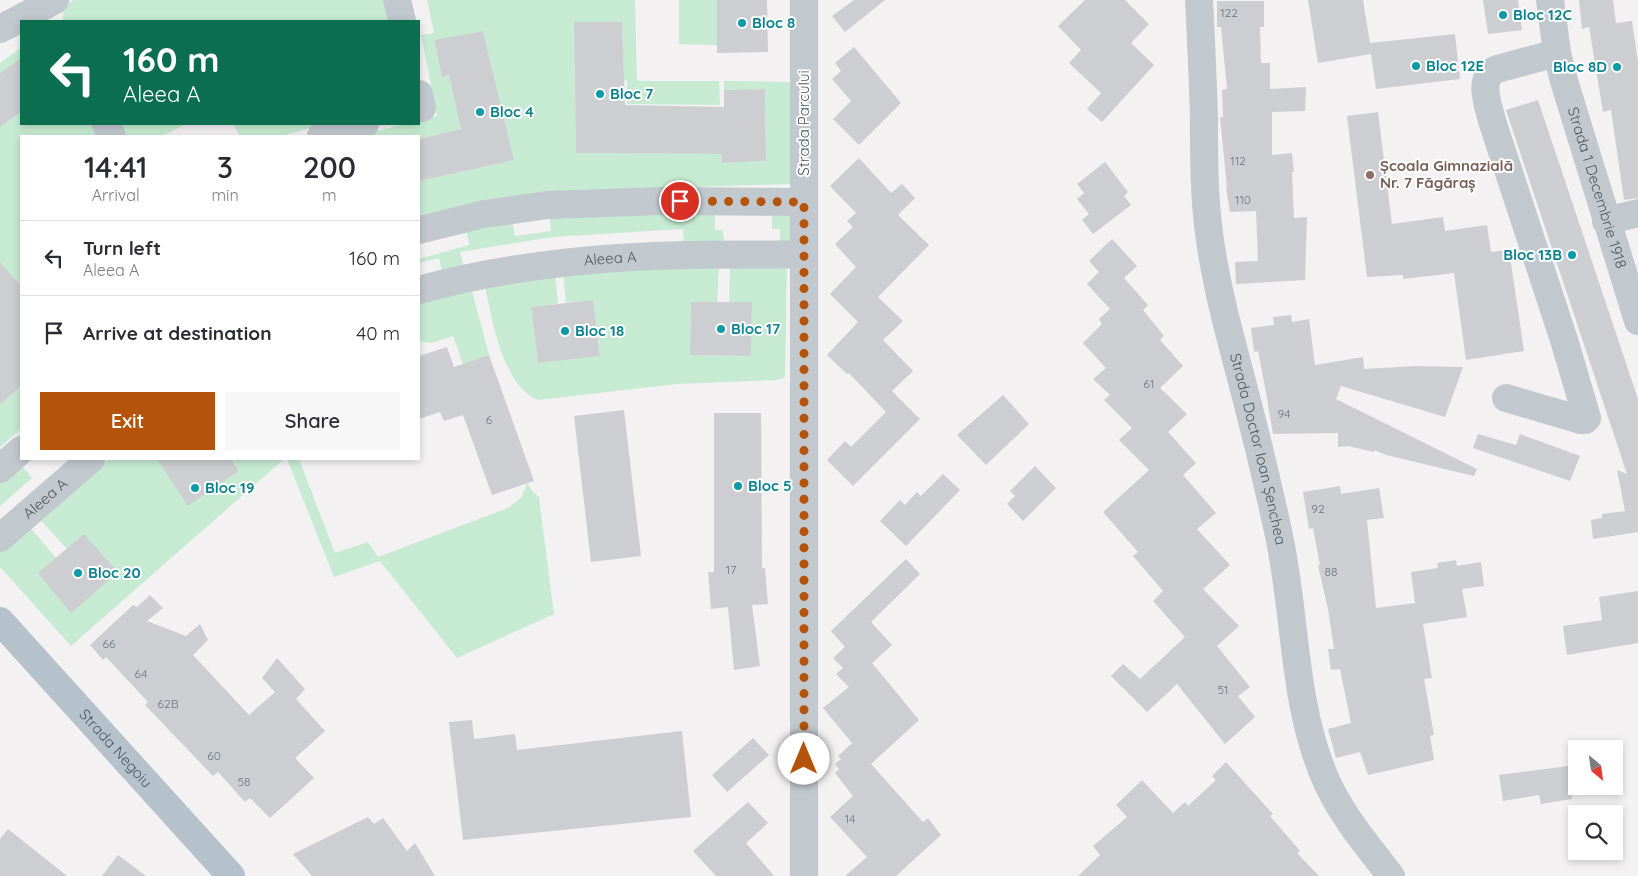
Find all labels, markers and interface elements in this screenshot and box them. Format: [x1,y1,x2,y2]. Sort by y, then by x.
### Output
house number: 122 [1220,5,1238,20]
place label: Bloc 12C [1513,5,1572,24]
marker: Bloc 12C [1497,9,1509,21]
place label: Bloc 8 [752,13,795,32]
marker: Bloc 8 [736,17,748,29]
text: 160 m [123,37,220,81]
icon: left [40,40,105,105]
place label: Bloc 12E [1426,56,1484,75]
place label: Bloc 8D [1553,57,1607,76]
marker: Bloc 12E [1410,60,1422,72]
marker: Bloc 8D [1611,61,1623,73]
street label: Strada Parcului [794,70,813,176]
text: Aleea A [123,80,201,108]
place label: Bloc 7 [610,84,653,103]
marker: Bloc 7 [594,88,606,100]
place label: Bloc 4 [490,102,534,121]
street label: Strada 1 Decembrie 1918 [1564,105,1631,271]
marker: Bloc 4 [474,106,486,118]
text: 14:41 [84,148,148,186]
text: 3 [217,148,233,186]
text: 200 [303,148,356,186]
house number: 112 [1230,153,1246,168]
place label: Școala Gimnazială Nr. 7 Făgăraș [1380,156,1513,193]
marker: Școala Gimnazială Nr. 7 Făgăraș [1364,169,1376,181]
pin [659,180,701,222]
text: Arrival [92,185,140,205]
text: min [211,185,239,205]
text: m [322,185,337,205]
icon: arrive [666,187,694,215]
house number: 110 [1235,192,1251,207]
text: Turn left [83,236,161,260]
icon: left [40,244,68,272]
place label: Bloc 13B [1503,245,1562,264]
text: 160 m [349,246,400,270]
street label: Aleea A [583,247,637,270]
marker: Bloc 13B [1566,249,1578,261]
text: Aleea A [83,260,139,280]
icon: arrive [40,319,68,347]
place label: Bloc 17 [731,319,780,338]
text: Arrive at destination [83,321,272,345]
text: 40 m [356,321,400,345]
place label: Bloc 18 [575,321,624,340]
marker: Bloc 17 [715,323,727,335]
marker: Bloc 18 [559,325,571,337]
street label: Strada Doctor Ioan Șenchea [1226,351,1291,546]
house number: 61 [1144,376,1154,391]
button: Exit [40,392,215,450]
button: Share [225,392,400,450]
house number: 94 [1277,406,1291,421]
house number: 6 [486,412,493,427]
street label: Aleea A [19,474,71,523]
place label: Bloc 5 [748,476,792,495]
place label: Bloc 19 [205,478,254,497]
marker: Bloc 5 [732,480,744,492]
marker: Bloc 19 [189,482,201,494]
house number: 92 [1311,501,1325,516]
house number: 17 [726,562,736,577]
place label: Bloc 20 [88,563,141,582]
house number: 88 [1325,564,1337,579]
marker: Bloc 20 [72,567,84,579]
house number: 66 [103,636,116,651]
house number: 64 [135,666,147,681]
house number: 51 [1218,682,1228,697]
house number: 62B [158,696,179,711]
street label: Strada Negoiu [75,705,156,791]
position arrow [777,732,829,784]
north arrow [1568,740,1622,795]
map controls [1568,740,1623,860]
house number: 60 [207,748,221,763]
house number: 58 [237,774,251,789]
button: search [1568,805,1623,860]
house number: 14 [845,811,855,826]

